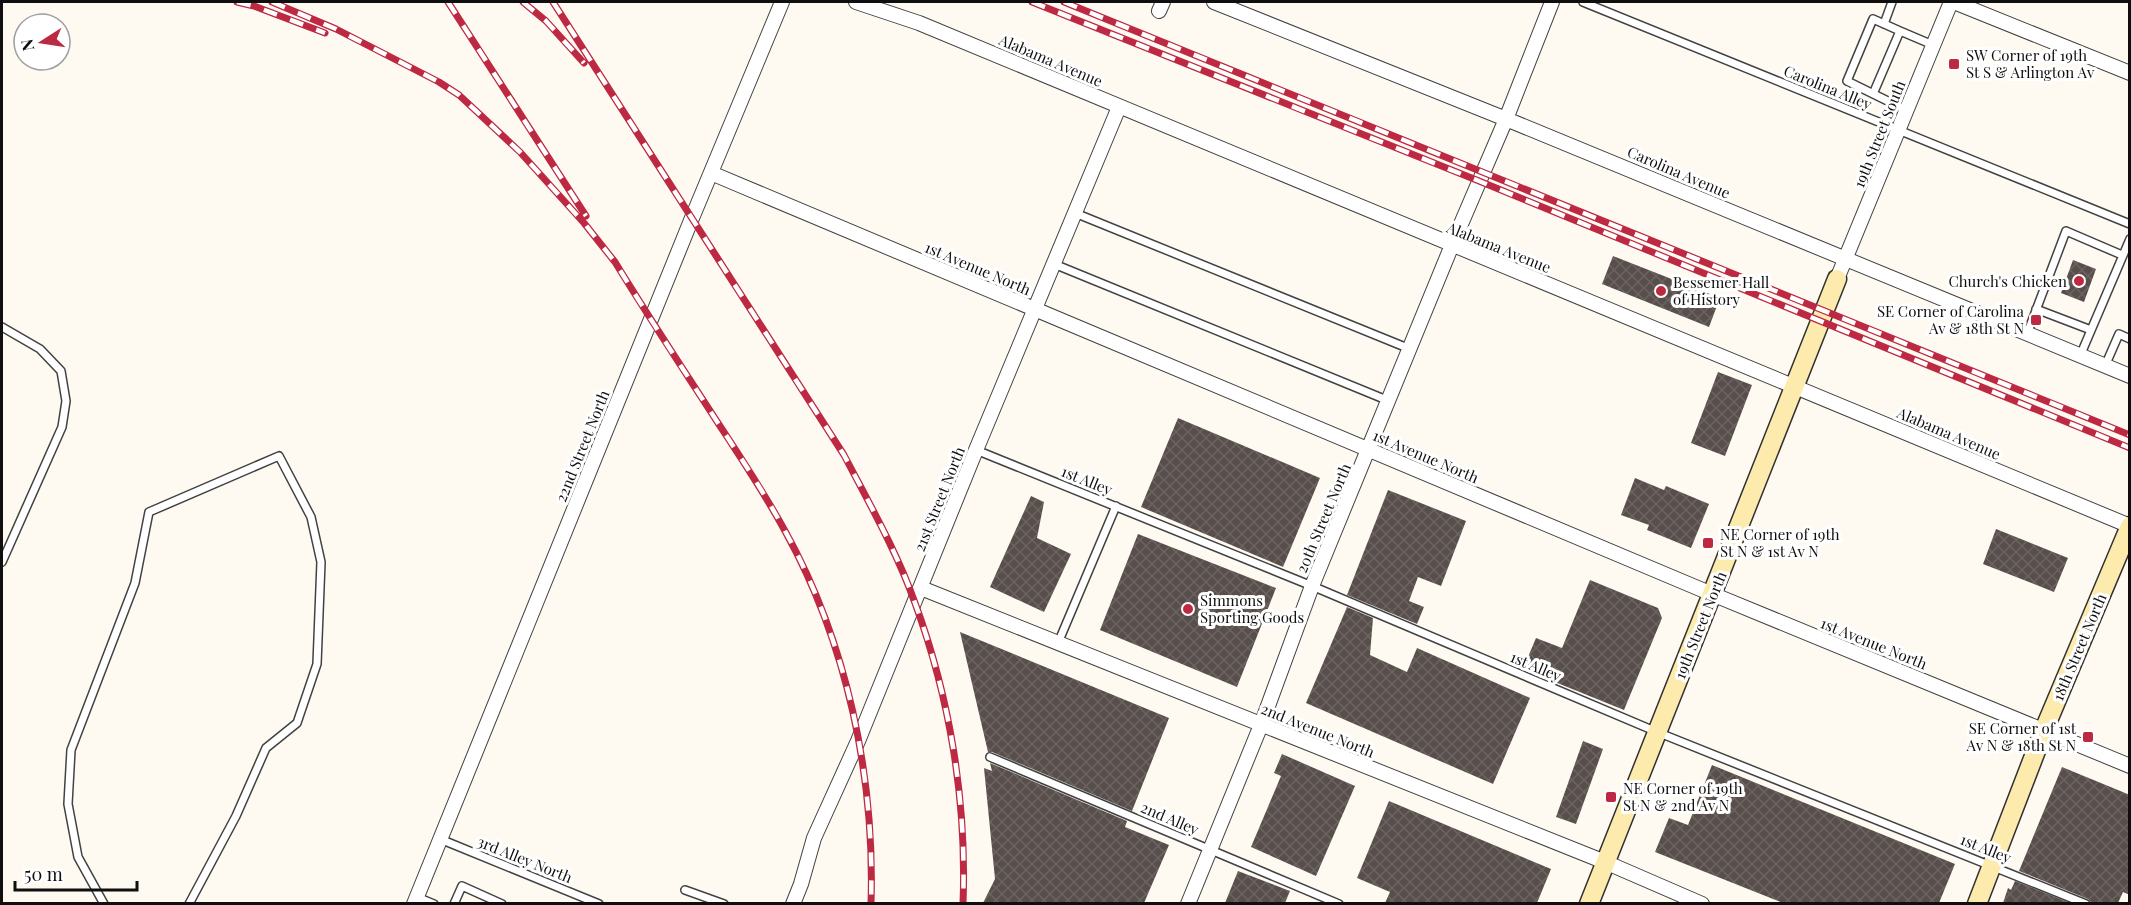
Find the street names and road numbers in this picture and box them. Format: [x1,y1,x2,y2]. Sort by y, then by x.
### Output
street label: Alabama Avenue [995,29,1106,91]
street label: Carolina Alley [1781,60,1875,114]
street label: 19th Street South [1848,77,1910,191]
street label: Carolina Avenue [1625,141,1733,203]
street label: Alabama Avenue [1443,217,1554,277]
street label: 1st Avenue North [922,237,1034,299]
street label: 22nd Street North [550,387,614,505]
street label: Alabama Avenue [1893,402,2004,464]
street label: 1st Avenue North [1370,425,1482,487]
street label: 21st Street North [909,443,969,554]
street label: 20th Street North [1291,460,1355,576]
street label: 1st Alley [1058,461,1116,499]
street label: 19th Street North [1669,568,1731,682]
street label: 18th Street North [2047,590,2111,704]
street label: 1st Avenue North [1818,613,1930,674]
street label: 1st Alley [1508,646,1565,686]
street label: 2nd Avenue North [1258,698,1378,762]
street label: 2nd Alley [1138,797,1202,839]
street label: 1st Alley [1957,829,2015,867]
street label: 3rd Alley North [475,831,576,887]

